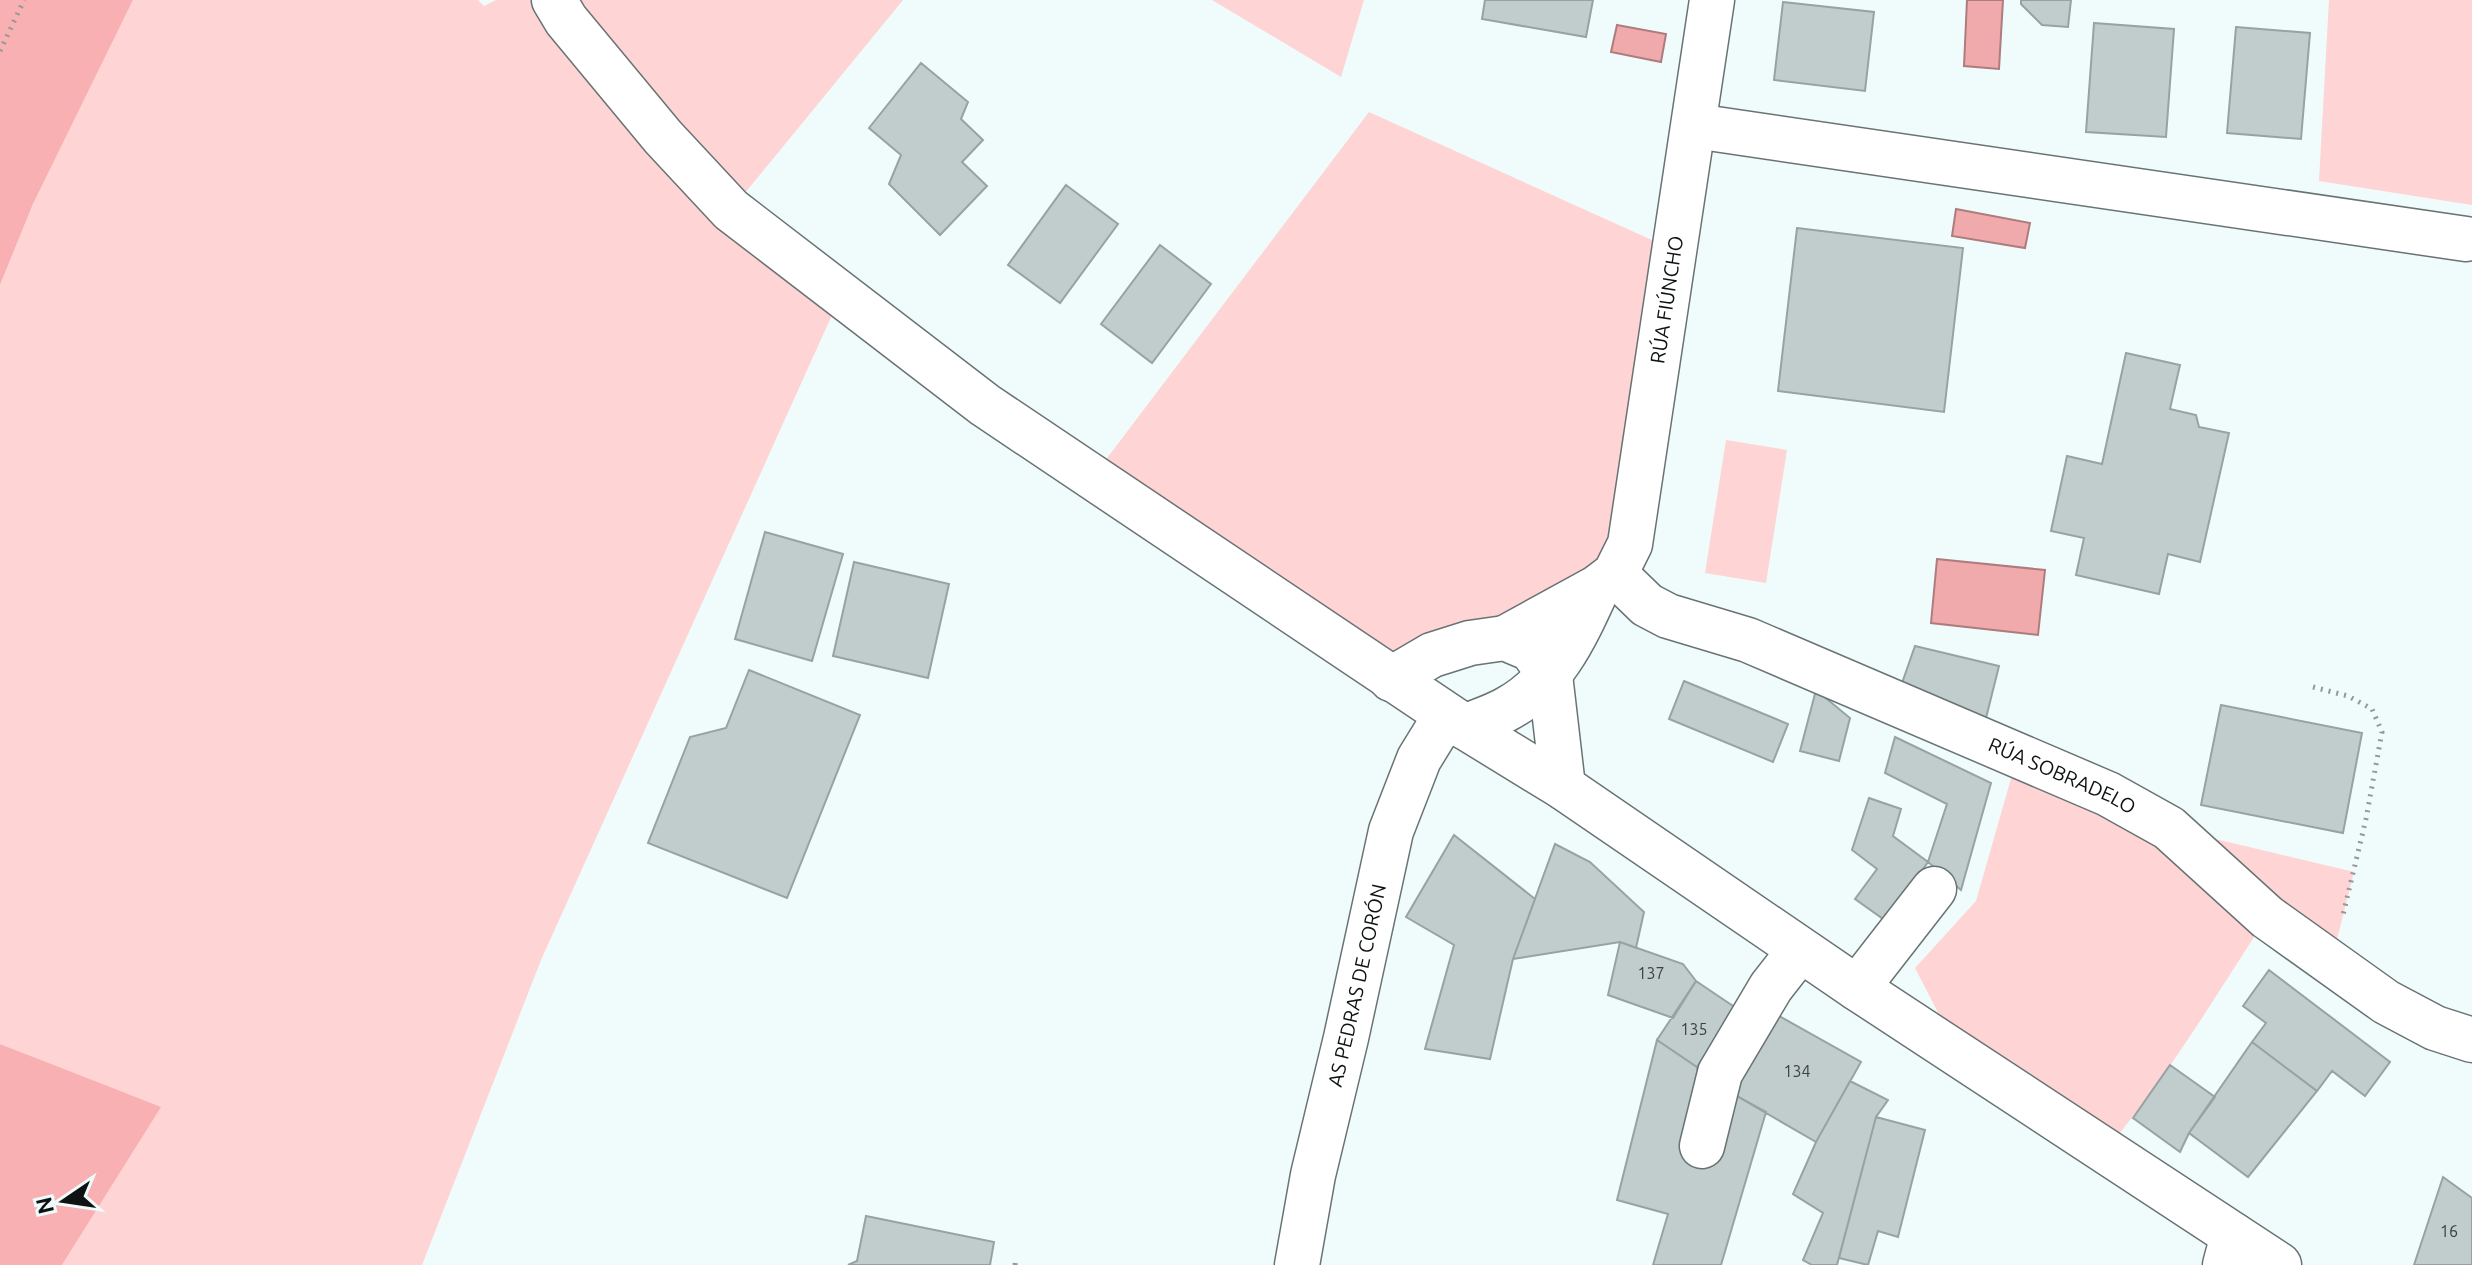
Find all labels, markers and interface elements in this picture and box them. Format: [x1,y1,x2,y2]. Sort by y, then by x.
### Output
street label: RÚA FIÚNCHO [1645,234,1687,365]
street label: RÚA SOBRADELO [1985,732,2140,818]
street label: AS PEDRAS DE CORÓN [1323,882,1390,1089]
house number: 137 [1637,964,1665,982]
house number: 135 [1680,1020,1708,1038]
house number: 134 [1783,1062,1811,1080]
north arrow [24,1161,104,1241]
text: N [30,1195,58,1216]
house number: 16 [2440,1222,2458,1240]

